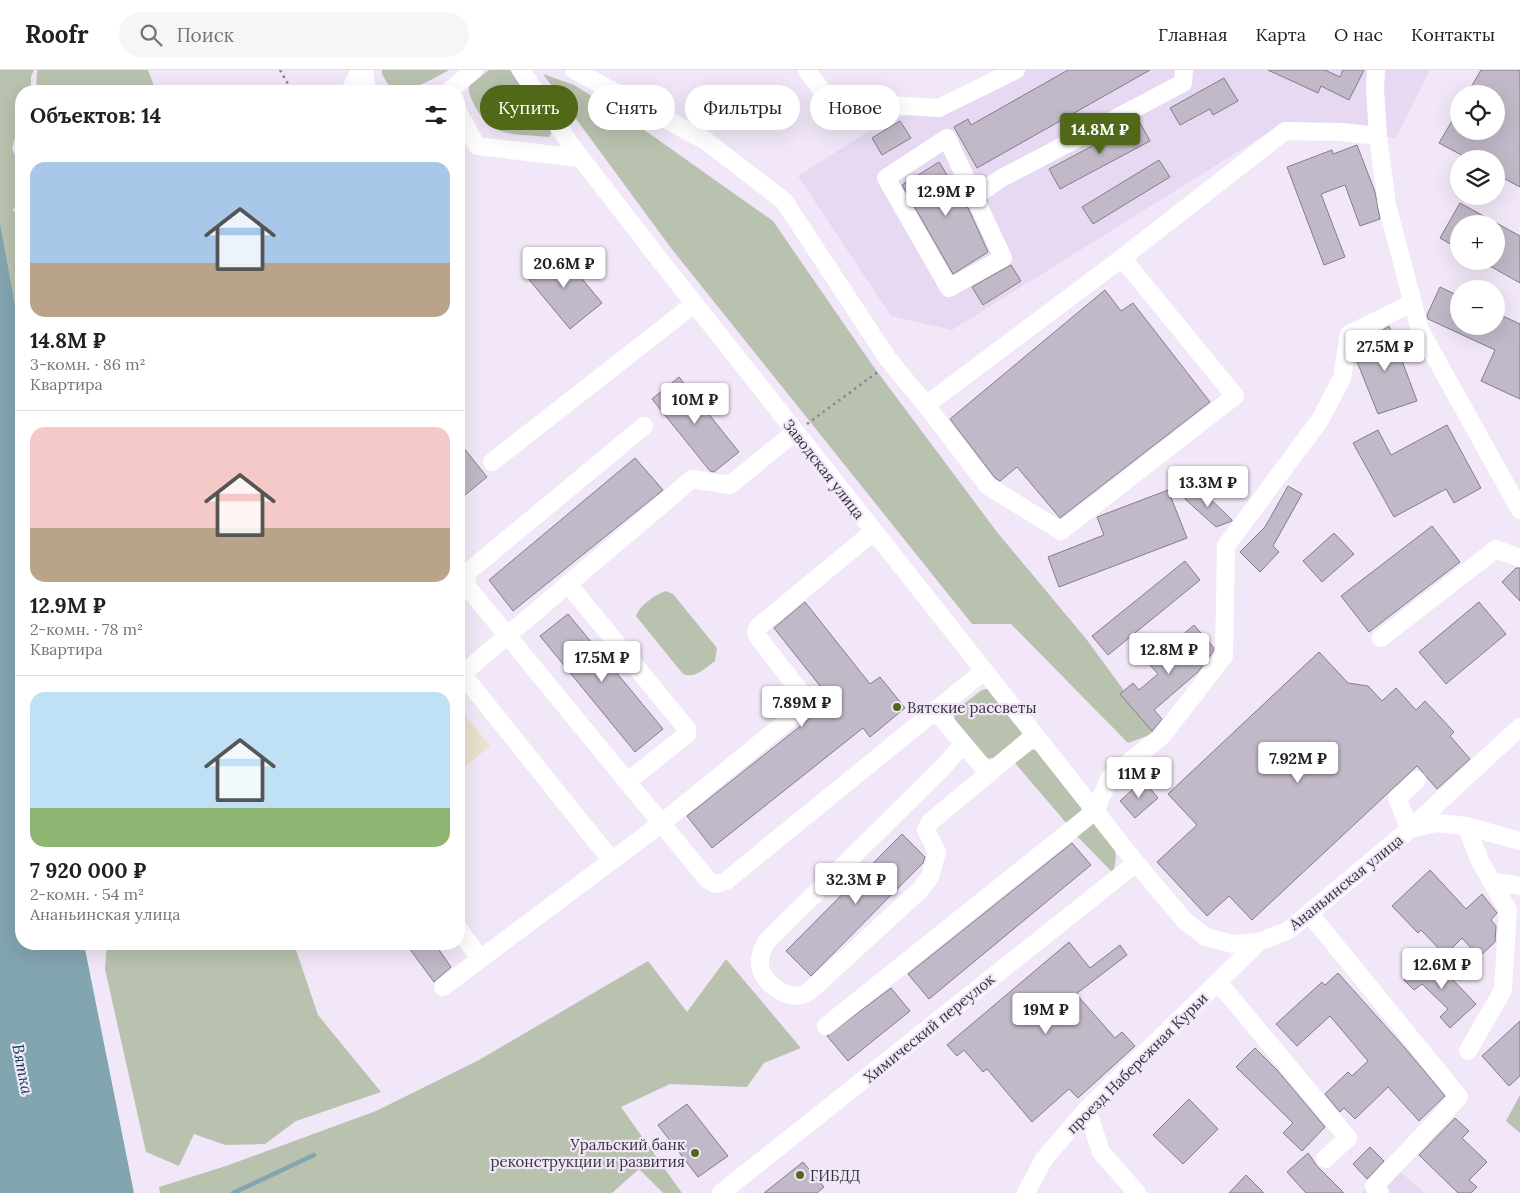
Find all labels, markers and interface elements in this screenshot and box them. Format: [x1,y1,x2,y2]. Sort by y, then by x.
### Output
search box [119,12,469,57]
text: Roofr [25,19,89,50]
icon: search [137,21,165,49]
text: Поиск [177,23,234,47]
text: Главная [1158,23,1227,46]
text: Карта [1255,23,1306,46]
text: О нас [1334,23,1383,46]
text: Контакты [1411,23,1495,46]
chip: Купить [480,85,578,130]
chip: Снять [588,85,675,130]
chip: Фильтры [685,85,800,130]
chip: Новое [810,85,900,130]
map controls [1450,85,1505,335]
button: locate [1450,85,1505,140]
icon: filters [422,101,450,129]
text: Объектов: 14 [30,102,161,129]
pin: 14.8M ₽ [1054,112,1146,155]
text: 14.8M ₽ [1071,119,1129,139]
button: layers [1450,150,1505,205]
pin: 12.9M ₽ [900,174,992,217]
text: 12.9M ₽ [917,181,975,201]
icon: home [195,194,285,284]
button: + [1450,215,1505,270]
pin: 20.6M ₽ [518,246,610,289]
text: 20.6M ₽ [533,253,595,273]
button: − [1450,280,1505,335]
text: 14.8M ₽ [30,327,106,354]
pin: 27.5M ₽ [1339,330,1431,372]
text: 27.5M ₽ [1356,336,1414,356]
text: 3-комн. · 86 m² [30,354,146,374]
text: Квартира [30,374,103,394]
pin: 10M ₽ [660,382,730,425]
text: 10M ₽ [672,389,718,409]
street label: Заводская улица [779,415,869,523]
icon: home [195,460,285,550]
pin: 13.3M ₽ [1162,466,1254,508]
text: 13.3M ₽ [1179,472,1237,492]
text: 12.9M ₽ [30,592,106,619]
text: 2-комн. · 78 m² [30,619,143,639]
pin: 12.8M ₽ [1123,632,1215,675]
text: Квартира [30,639,103,659]
text: 12.8M ₽ [1140,639,1198,659]
pin: 17.5M ₽ [556,640,648,683]
text: 17.5M ₽ [574,647,630,667]
pin: 7.89M ₽ [756,686,848,728]
text: 7.89M ₽ [773,692,831,712]
place label: Вятские рассветы [907,698,1037,717]
marker: Вятские рассветы [891,701,903,713]
icon: home [195,725,285,815]
pin: 7.92M ₽ [1252,742,1344,784]
text: 7.92M ₽ [1269,748,1327,768]
pin: 11M ₽ [1104,756,1174,799]
text: 11M ₽ [1118,763,1160,783]
street label: Ананьинская улица [1284,830,1407,934]
text: 7 920 000 ₽ [30,857,146,884]
pin: 32.3M ₽ [810,862,902,905]
text: 32.3M ₽ [826,869,886,889]
text: 2-комн. · 54 m² [30,884,144,904]
text: Ананьинская улица [30,904,181,924]
pin: 12.6M ₽ [1396,948,1488,990]
text: 12.6M ₽ [1413,954,1471,974]
street label: Химический переулок [860,969,998,1087]
street label: проезд Набережная Курьи [1062,988,1212,1138]
pin: 19M ₽ [1011,992,1081,1035]
text: 19M ₽ [1023,999,1069,1019]
water label: Вятка [8,1042,38,1096]
place label: Уральский банк реконструкции и развития [491,1135,685,1171]
marker: Уральский банк реконструкции и развития [689,1147,701,1159]
place label: ГИБДД [810,1166,860,1185]
marker: ГИБДД [794,1169,806,1181]

